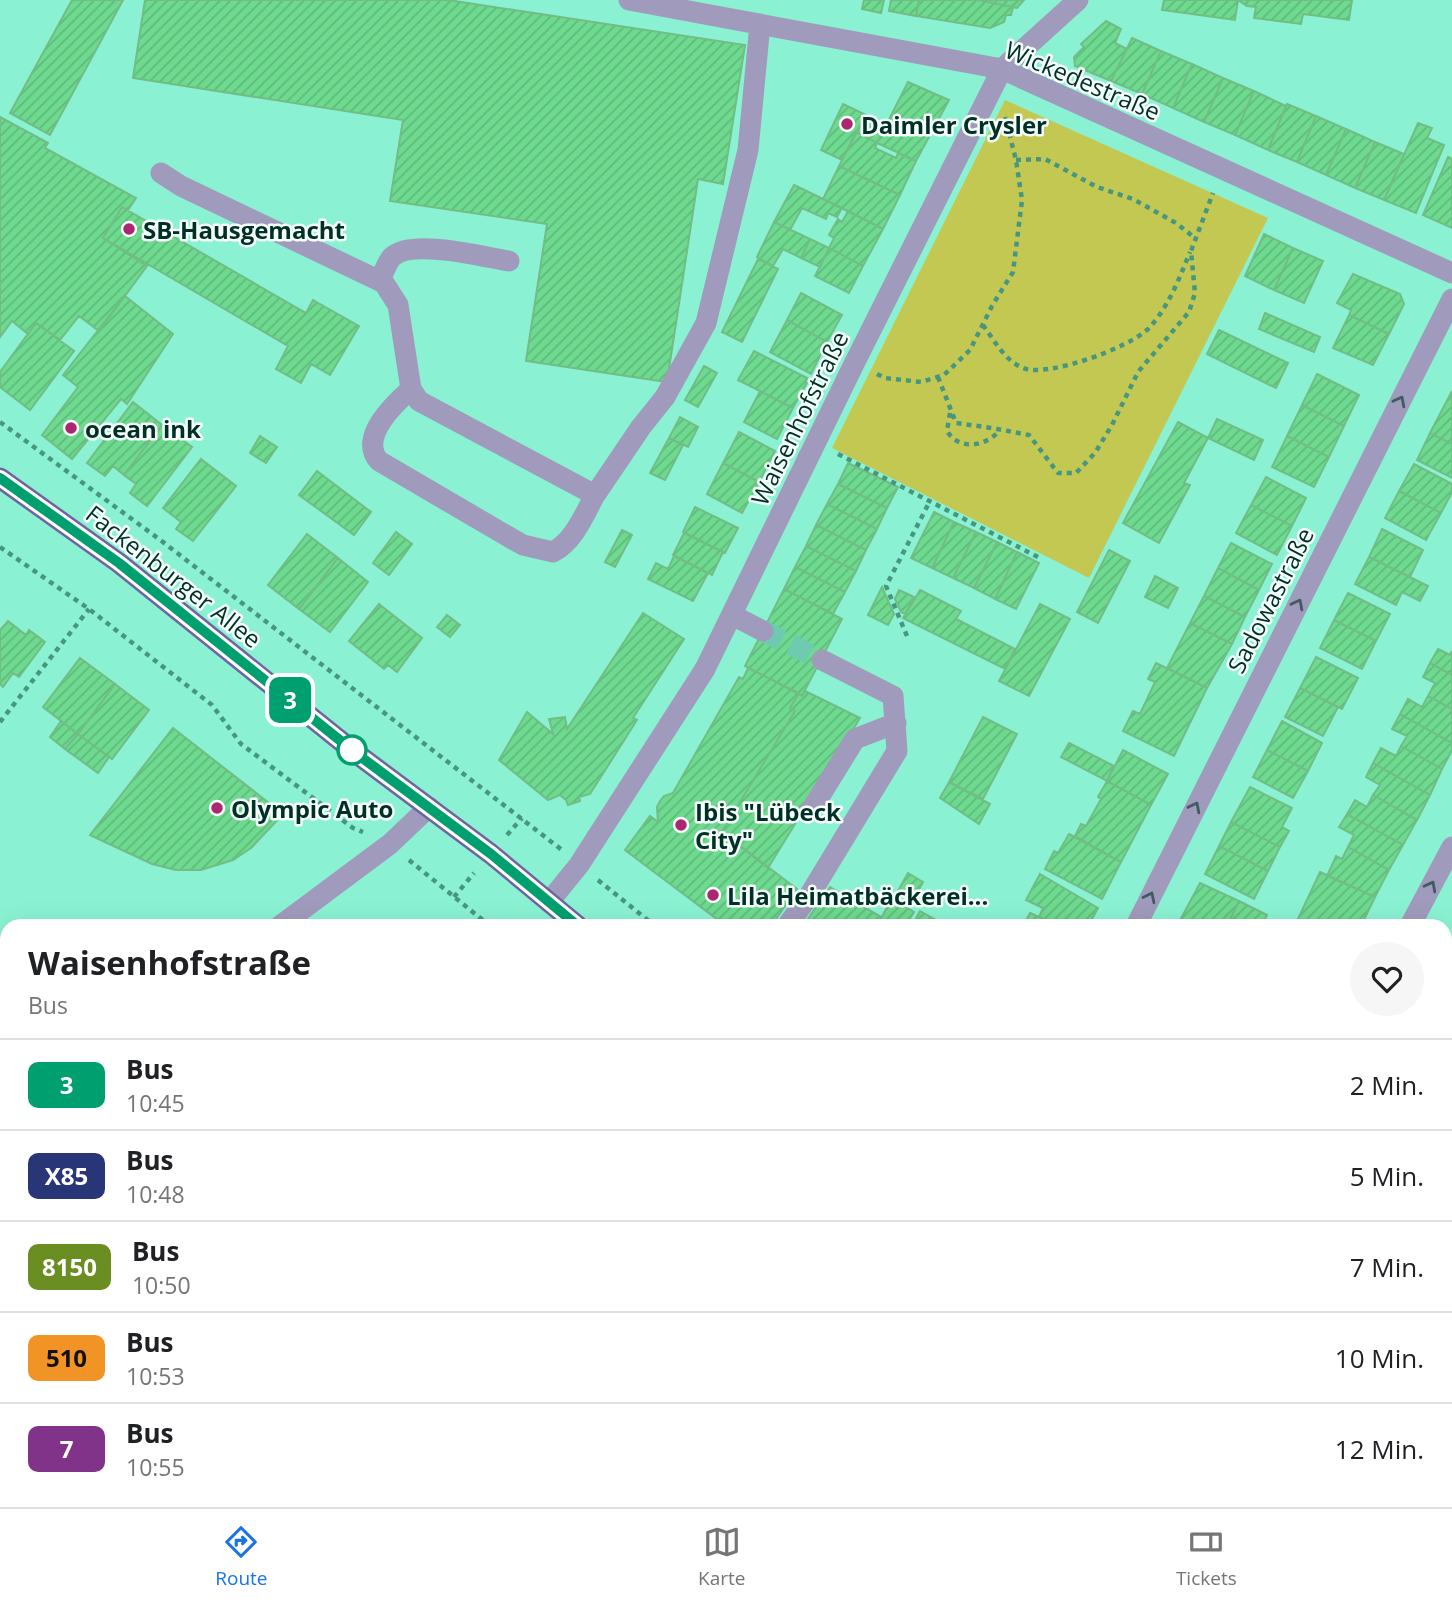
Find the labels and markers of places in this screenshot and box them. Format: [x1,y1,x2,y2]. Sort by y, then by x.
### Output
place label: Daimler Crysler [861,108,1047,141]
marker: Daimler Crysler [839,116,855,132]
place label: SB-Hausgemacht [143,213,345,246]
marker: SB-Hausgemacht [121,221,137,237]
place label: ocean ink [85,412,201,445]
marker: ocean ink [63,420,79,436]
unlabelled marker [337,735,367,765]
place label: Olympic Auto [231,792,393,825]
place label: Ibis "Lübeck City" [695,795,841,856]
marker: Olympic Auto [209,800,225,816]
marker: Ibis "Lübeck City" [673,817,689,833]
place label: Lila Heimatbäckerei... [727,879,988,912]
marker: Lila Heimatbäckerei... [705,887,721,903]

